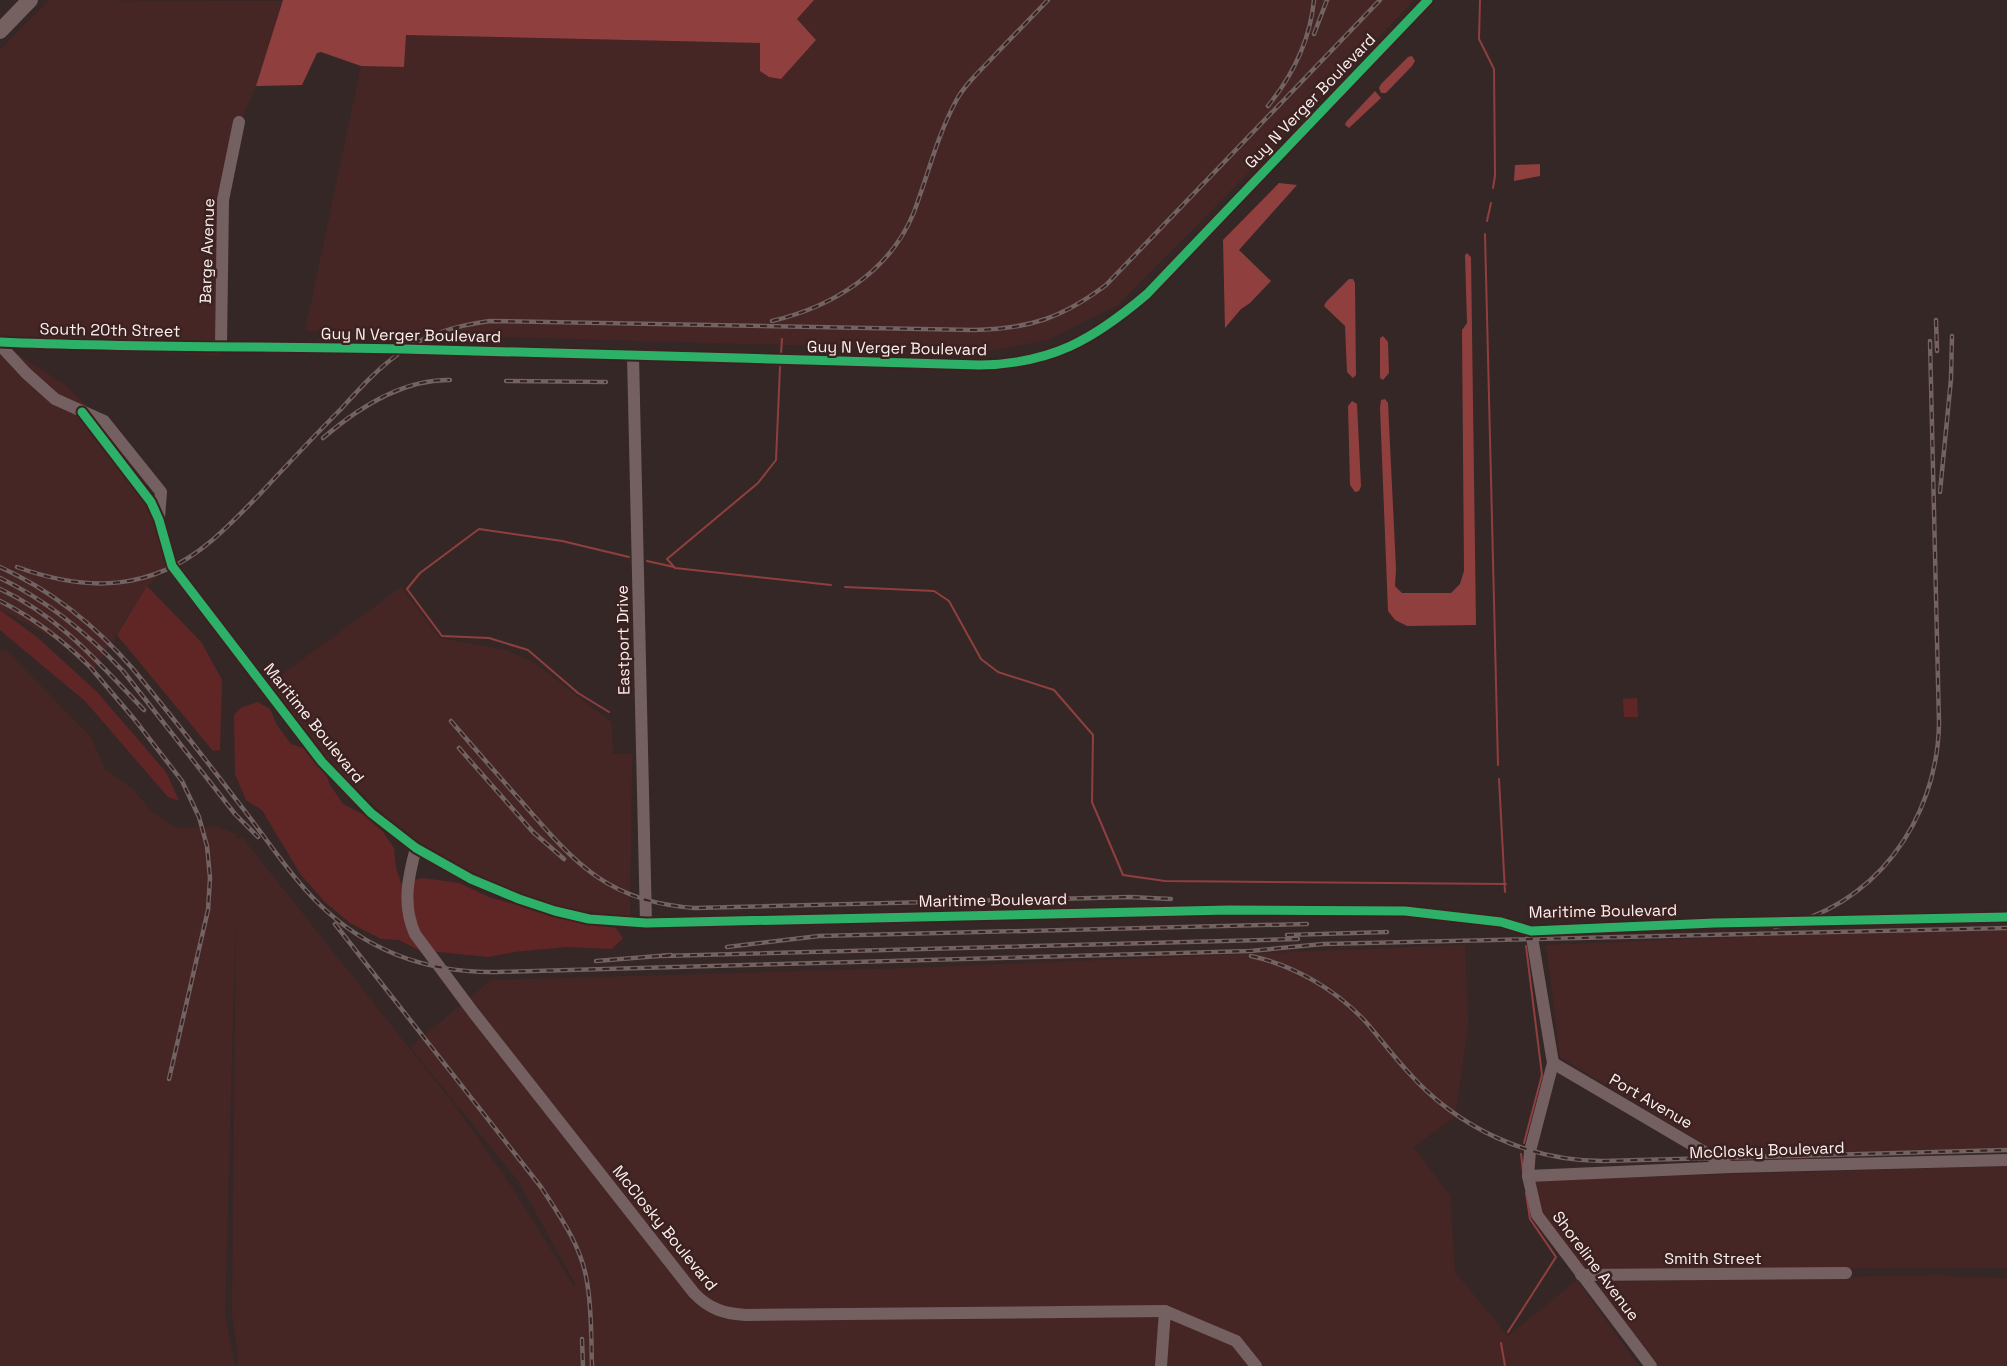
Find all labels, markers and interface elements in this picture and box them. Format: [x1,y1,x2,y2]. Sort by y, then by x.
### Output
street label: Guy N Verger Boulevard [1240,29,1380,173]
street label: Barge Avenue [195,198,219,304]
street label: South 20th Street [39,318,181,342]
street label: Guy N Verger Boulevard [321,323,501,347]
street label: Guy N Verger Boulevard [807,336,987,360]
street label: Eastport Drive [612,585,634,695]
street label: Maritime Boulevard [259,659,369,787]
street label: Maritime Boulevard [919,888,1067,912]
street label: Maritime Boulevard [1529,899,1677,923]
street label: Port Avenue [1605,1069,1697,1133]
street label: McClosky Boulevard [1689,1137,1845,1163]
street label: McClosky Boulevard [608,1161,722,1295]
street label: Shoreline Avenue [1548,1207,1644,1325]
street label: Smith Street [1664,1248,1762,1269]

